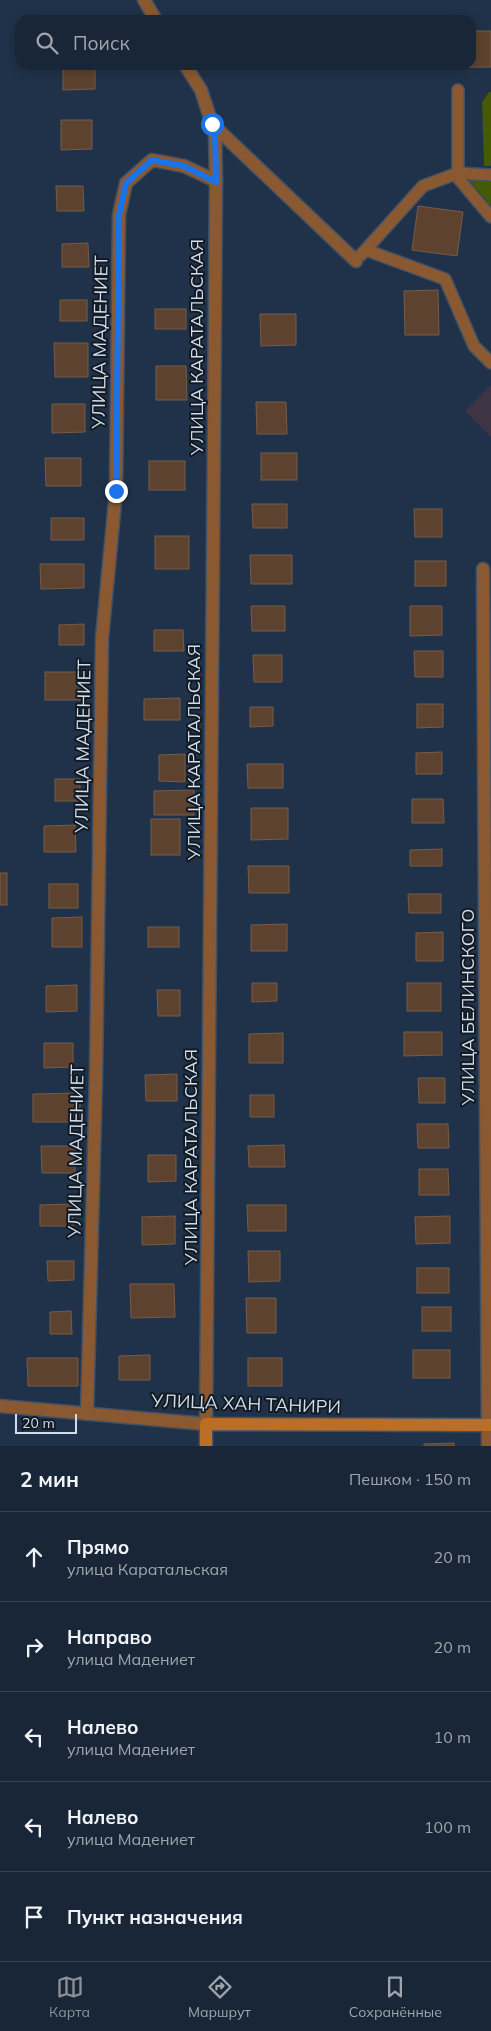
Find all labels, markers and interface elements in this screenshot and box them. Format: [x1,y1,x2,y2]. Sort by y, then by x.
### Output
search box [15,15,476,70]
icon: search [33,29,61,57]
text: Поиск [73,31,130,55]
route start [201,113,224,136]
street label: УЛИЦА КАРАТАЛЬСКАЯ [185,239,208,456]
street label: УЛИЦА МАДЕНИЕТ [86,255,113,430]
route end [105,480,128,503]
street label: УЛИЦА КАРАТАЛЬСКАЯ [182,644,205,861]
street label: УЛИЦА МАДЕНИЕТ [69,659,96,834]
street label: УЛИЦА БЕЛИНСКОГО [456,909,479,1106]
street label: УЛИЦА КАРАТАЛЬСКАЯ [179,1049,202,1266]
street label: УЛИЦА МАДЕНИЕТ [62,1064,89,1239]
street label: УЛИЦА ХАН ТАНИРИ [150,1389,341,1418]
scale bar [15,1411,78,1434]
text: 20 m [22,1414,55,1432]
text: 2 мин [20,1466,79,1492]
text: Пешком · 150 m [349,1469,471,1489]
text: Прямо [67,1535,129,1559]
icon: ahead [20,1543,48,1571]
text: 20 m [434,1547,471,1567]
text: улица Каратальская [67,1559,228,1579]
text: Направо [67,1625,152,1649]
icon: right [20,1633,48,1661]
text: 20 m [434,1637,471,1657]
text: улица Мадениет [67,1649,195,1669]
text: Налево [67,1715,139,1739]
icon: left [20,1723,48,1751]
text: 10 m [434,1727,471,1747]
text: улица Мадениет [67,1739,195,1759]
text: Налево [67,1805,139,1829]
icon: left [20,1813,48,1841]
text: 100 m [424,1817,471,1837]
text: улица Мадениет [67,1829,195,1849]
icon: arrive [20,1903,48,1931]
text: Пункт назначения [67,1905,243,1929]
tab: Карта [49,1973,90,2021]
tab: Маршрут [188,1973,251,2021]
tab: Сохранённые [349,1973,442,2021]

